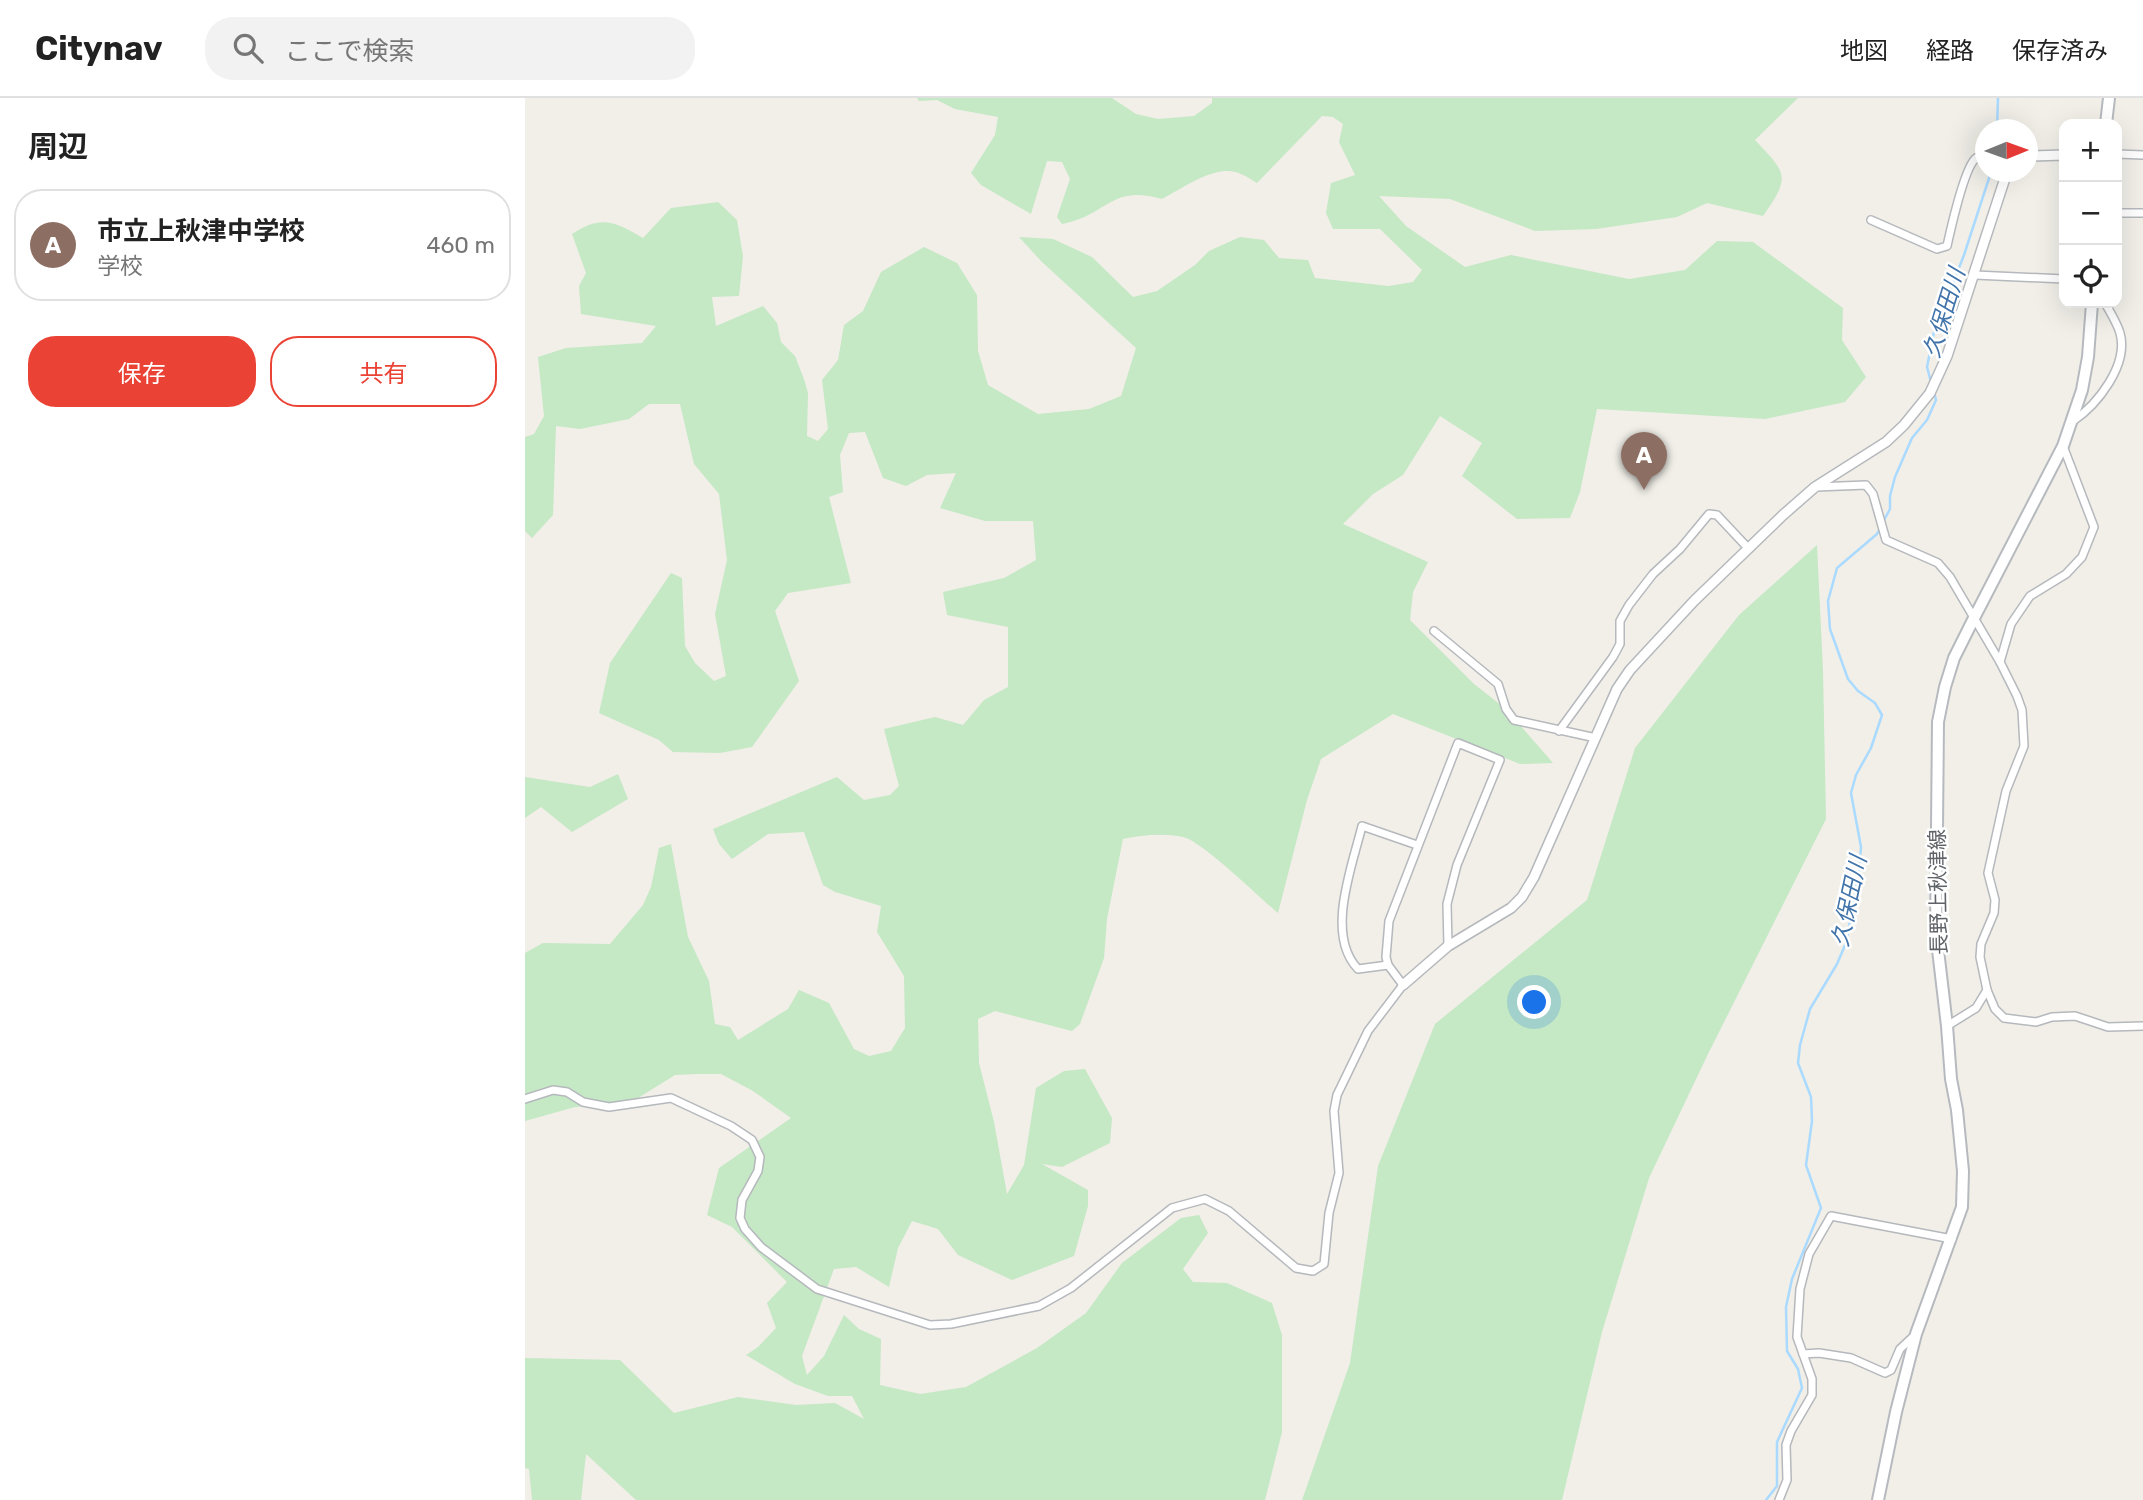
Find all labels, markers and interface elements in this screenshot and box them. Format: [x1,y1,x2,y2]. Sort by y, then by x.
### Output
search box [205,17,695,80]
text: Citynav [35,29,163,68]
icon: search [229,29,267,67]
text: ここで検索 [285,36,415,67]
text: 地図 [1840,37,1888,65]
text: 経路 [1926,37,1974,65]
text: 保存済み [2012,37,2108,65]
north arrow [1975,119,2038,182]
map controls [2059,119,2122,308]
button: + [2059,119,2122,182]
text: 周辺 [28,129,88,165]
button: − [2059,182,2122,245]
text: 市立上秋津中学校 [97,216,305,247]
text: A [45,231,61,259]
text: 460 m [426,231,495,259]
button: locate [2059,245,2122,308]
text: 学校 [97,252,143,280]
water label: 久保田川 [1917,262,1972,361]
button: 保存 [28,336,256,407]
button: 共有 [270,336,497,407]
pin: A [1621,432,1667,490]
street label: 長野上秋津線 [1924,829,1952,955]
water label: 久保田川 [1826,850,1873,949]
your location [1517,985,1551,1019]

